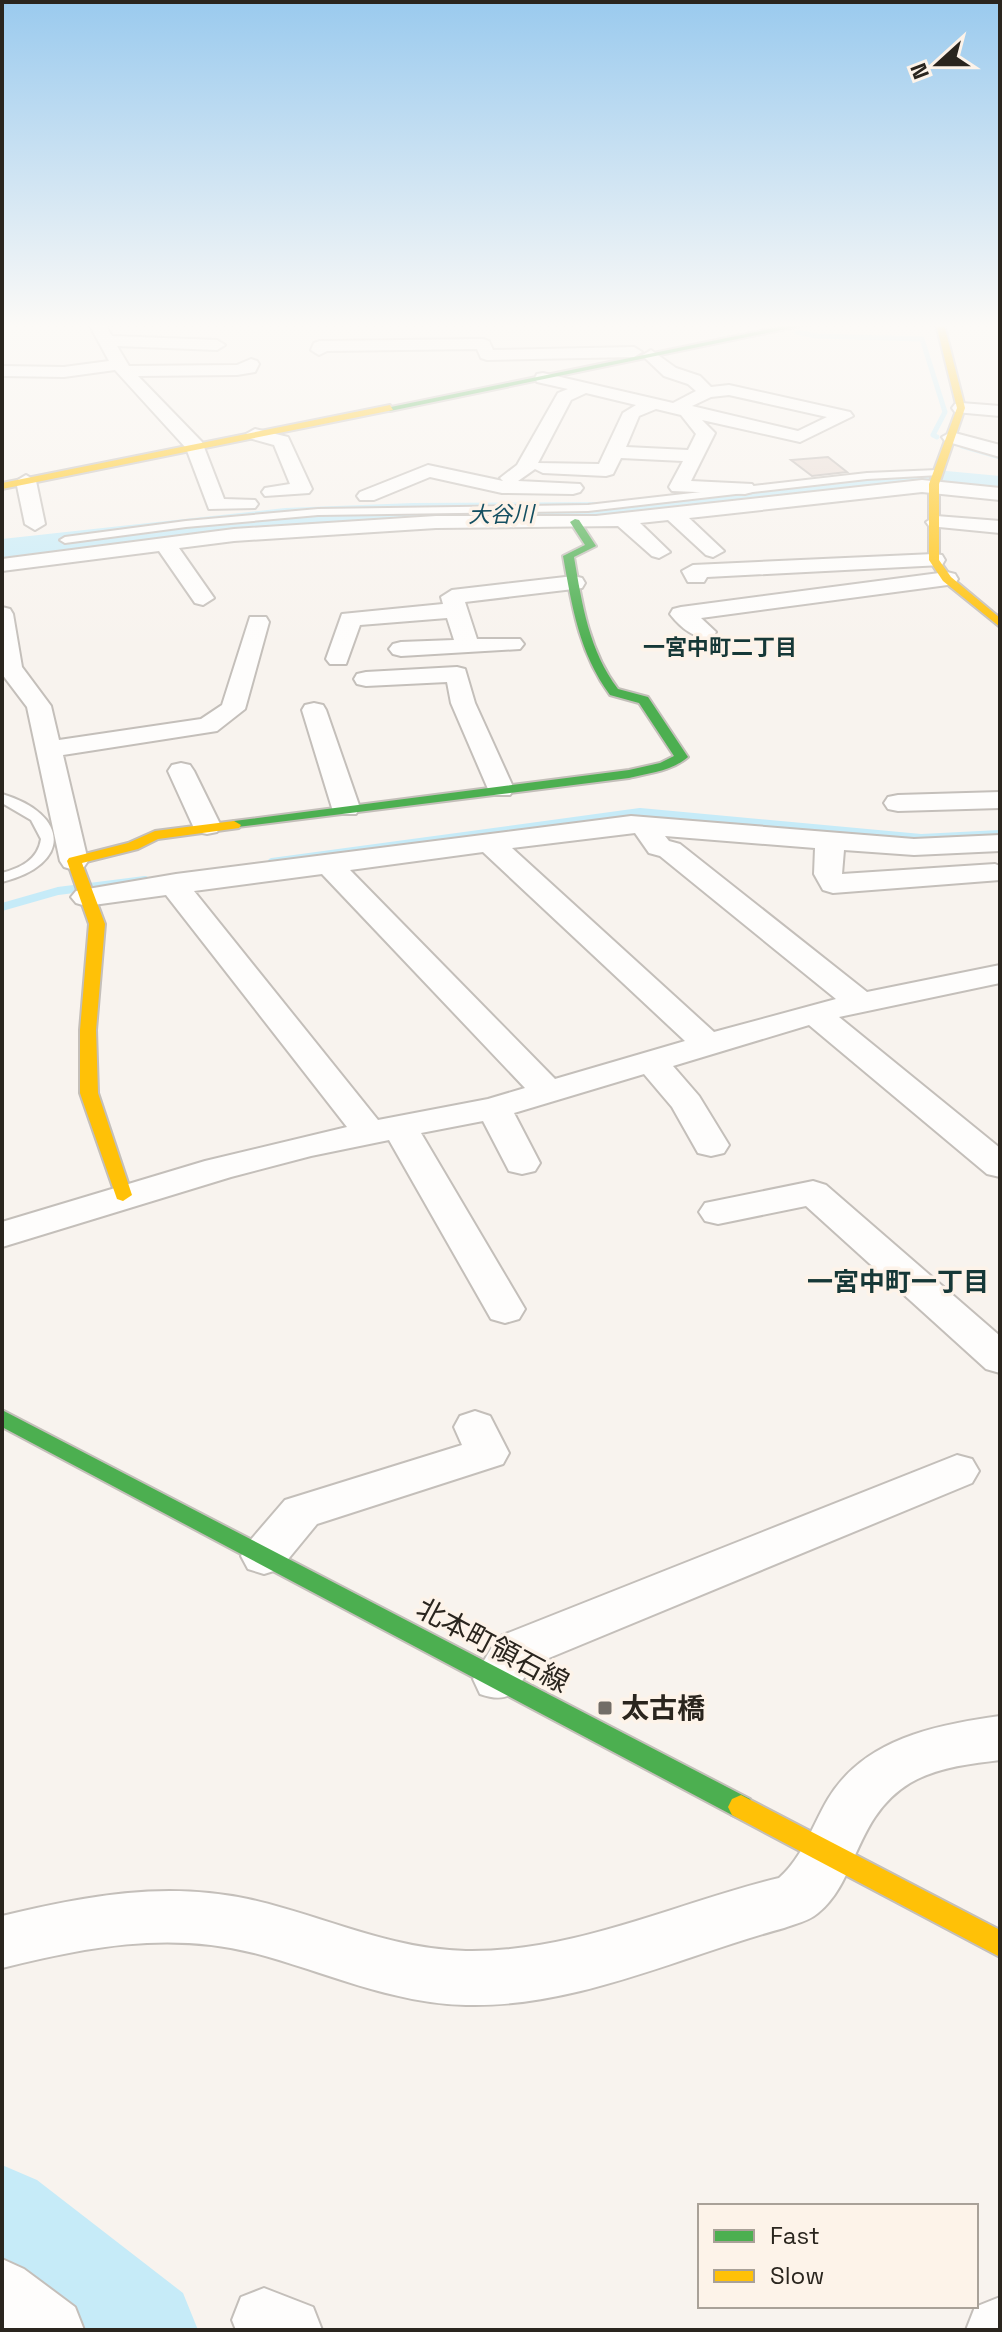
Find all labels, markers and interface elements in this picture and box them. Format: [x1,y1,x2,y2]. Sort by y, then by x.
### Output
north arrow [898,24,978,104]
text: N [904,59,935,83]
water label: 大谷川 [468,499,536,529]
district label: 一宮中町二丁目 [643,633,797,661]
district label: 一宮中町一丁目 [807,1265,989,1299]
street label: 北本町領石線 [410,1590,576,1700]
place label: 太古橋 [621,1690,705,1726]
marker: 太古橋 [596,1699,614,1717]
legend [698,2204,978,2308]
text: Fast [770,2220,820,2251]
text: Slow [770,2260,824,2291]

